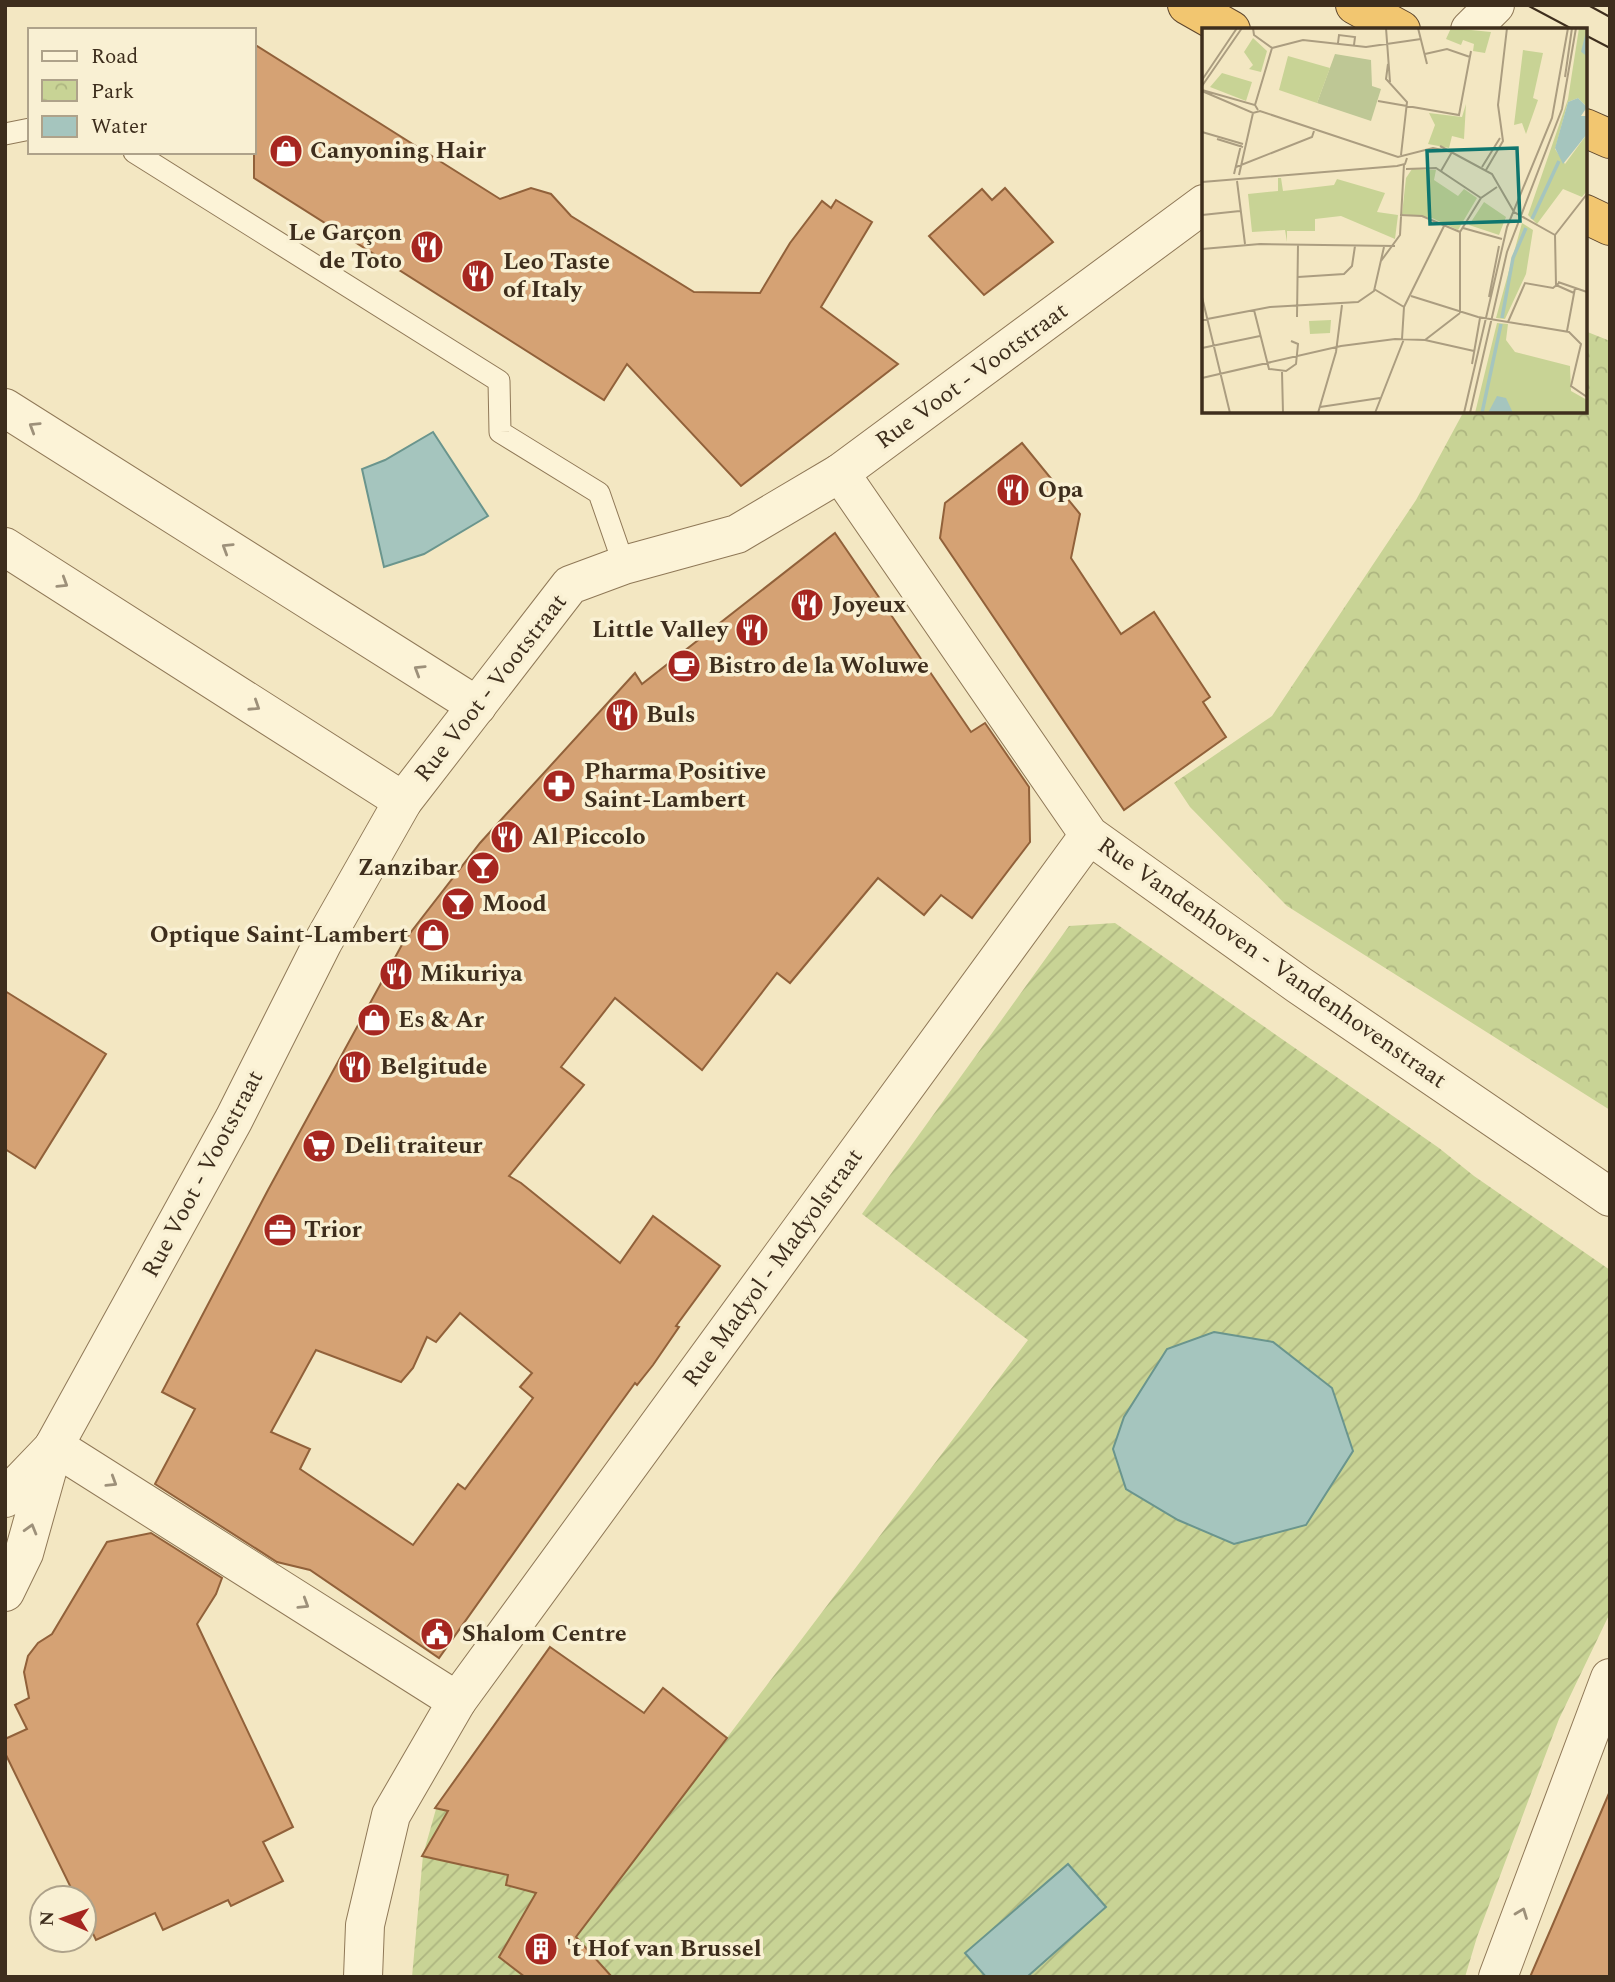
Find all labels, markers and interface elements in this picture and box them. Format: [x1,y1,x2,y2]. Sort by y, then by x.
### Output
legend [28,28,256,154]
inset map [1202,28,1587,413]
text: Road [91,41,138,73]
text: Park [91,76,135,108]
text: Water [91,111,147,143]
shop icon: Canyoning Hair [267,132,305,170]
place label: Canyoning Hair [310,133,487,169]
place label: Le Garçon de Toto [288,215,402,279]
restaurant icon: Le Garçon de Toto [408,228,446,266]
place label: Leo Taste of Italy [503,244,610,308]
restaurant icon: Leo Taste of Italy [459,257,497,295]
street label: Rue Voot - Vootstraat [868,294,1076,458]
one-way arrow [29,422,42,435]
restaurant icon: Opa [994,471,1032,509]
place label: Opa [1038,472,1084,508]
one-way arrow [222,544,235,557]
one-way arrow [55,575,68,588]
street label: Rue Voot - Vootstraat [406,586,576,790]
restaurant icon: Joyeux [788,586,826,624]
place label: Joyeux [832,587,906,623]
restaurant icon: Little Valley [733,611,771,649]
place label: Little Valley [592,612,730,648]
cafe icon: Bistro de la Woluwe [665,647,703,685]
place label: Bistro de la Woluwe [708,648,929,684]
one-way arrow [414,666,427,678]
restaurant icon: Buls [603,696,641,734]
place label: Buls [646,697,695,733]
one-way arrow [247,698,260,711]
place label: Pharma Positive Saint-Lambert [584,754,766,818]
pharmacy icon: Pharma Positive Saint-Lambert [540,767,578,805]
restaurant icon: Al Piccolo [488,818,526,856]
place label: Al Piccolo [532,819,646,855]
street label: Rue Vandenhoven - Vandenhovenstraat [1090,828,1454,1098]
bar icon: Zanzibar [464,849,502,887]
place label: Zanzibar [357,850,459,886]
bar icon: Mood [439,885,477,923]
place label: Mood [482,886,547,922]
shop icon: Optique Saint-Lambert [414,916,452,954]
place label: Optique Saint-Lambert [150,917,408,953]
restaurant icon: Mikuriya [377,955,415,993]
place label: Mikuriya [420,956,523,992]
shop icon: Es & Ar [355,1001,393,1039]
place label: Es & Ar [398,1002,485,1038]
restaurant icon: Belgitude [336,1048,374,1086]
place label: Belgitude [380,1049,487,1085]
street label: Rue Voot - Vootstraat [133,1064,273,1284]
supermarket icon: Deli traiteur [300,1127,338,1165]
place label: Deli traiteur [344,1128,483,1164]
street label: Rue Madyol - Madyolstraat [674,1141,872,1395]
office icon: Trior [261,1211,299,1249]
place label: Trior [304,1212,363,1248]
one-way arrow [104,1474,117,1487]
one-way arrow [23,1523,37,1535]
one-way arrow [296,1596,309,1609]
public building icon: Shalom Centre [418,1615,456,1653]
place label: Shalom Centre [462,1616,627,1652]
north arrow [28,1884,98,1954]
one-way arrow [1513,1907,1527,1919]
text: N [33,1910,62,1927]
building icon: 't Hof van Brussel [522,1930,560,1968]
place label: 't Hof van Brussel [566,1931,762,1967]

